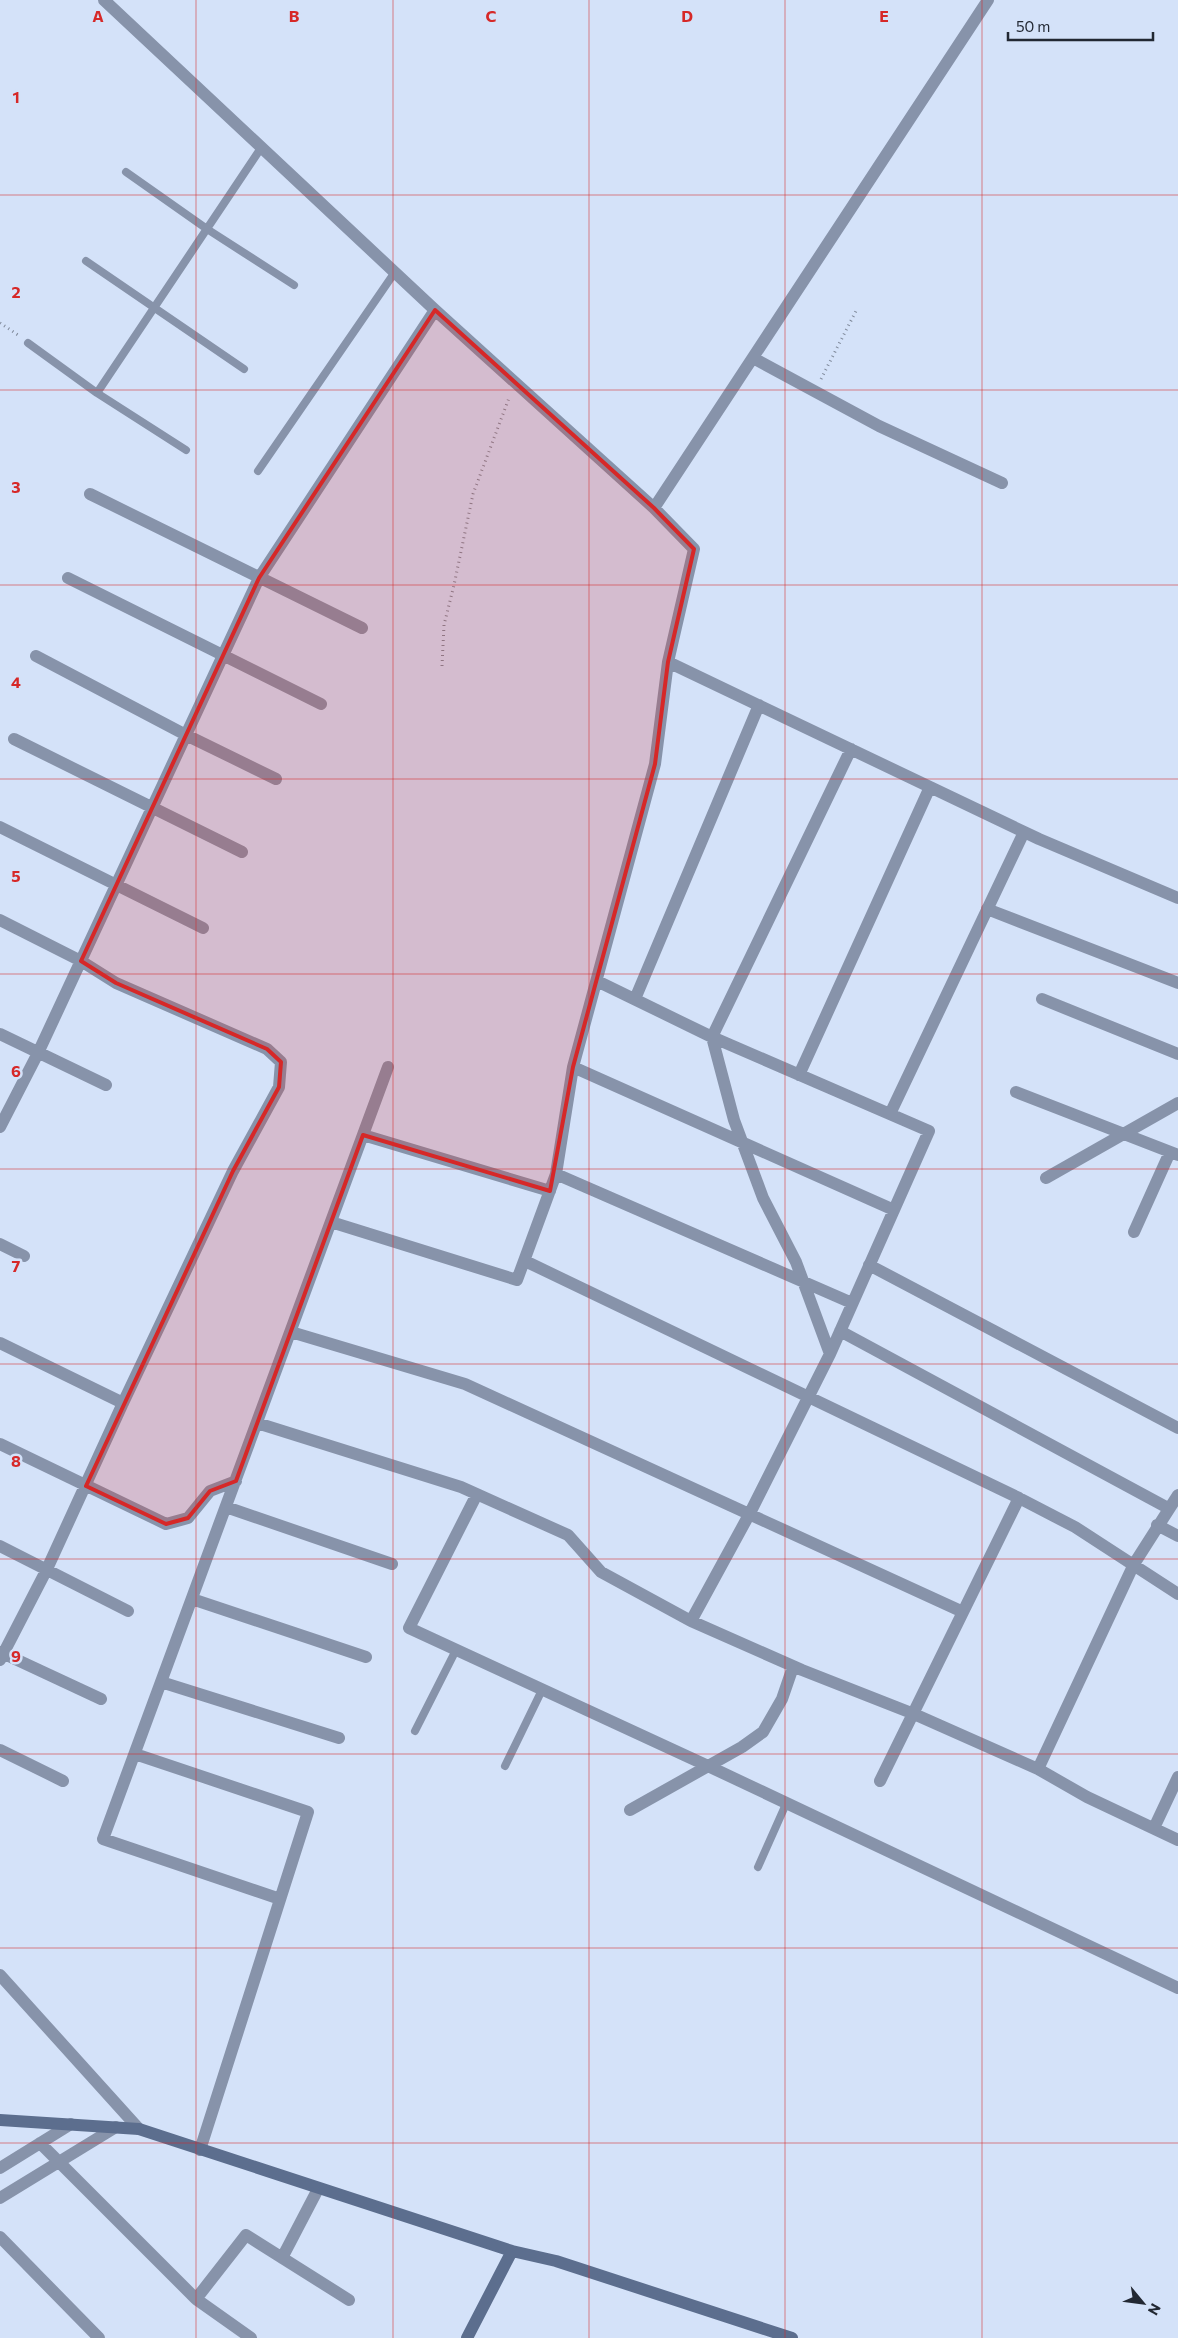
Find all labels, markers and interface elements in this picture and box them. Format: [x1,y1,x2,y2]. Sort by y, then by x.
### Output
text: A [92,6,104,25]
text: B [289,6,300,25]
text: C [486,6,497,25]
text: D [681,6,693,25]
text: E [879,6,889,25]
scale bar [1008,10,1153,42]
text: 50 m [1016,17,1050,35]
text: 1 [12,87,20,106]
text: 2 [11,282,21,301]
text: 3 [11,477,21,496]
text: 4 [11,672,21,691]
text: 5 [11,866,21,885]
text: 6 [11,1061,21,1080]
text: 7 [12,1256,21,1275]
text: 8 [11,1451,21,1470]
text: 9 [11,1646,21,1665]
north arrow [1118,2278,1168,2328]
text: N [1145,2301,1165,2318]

